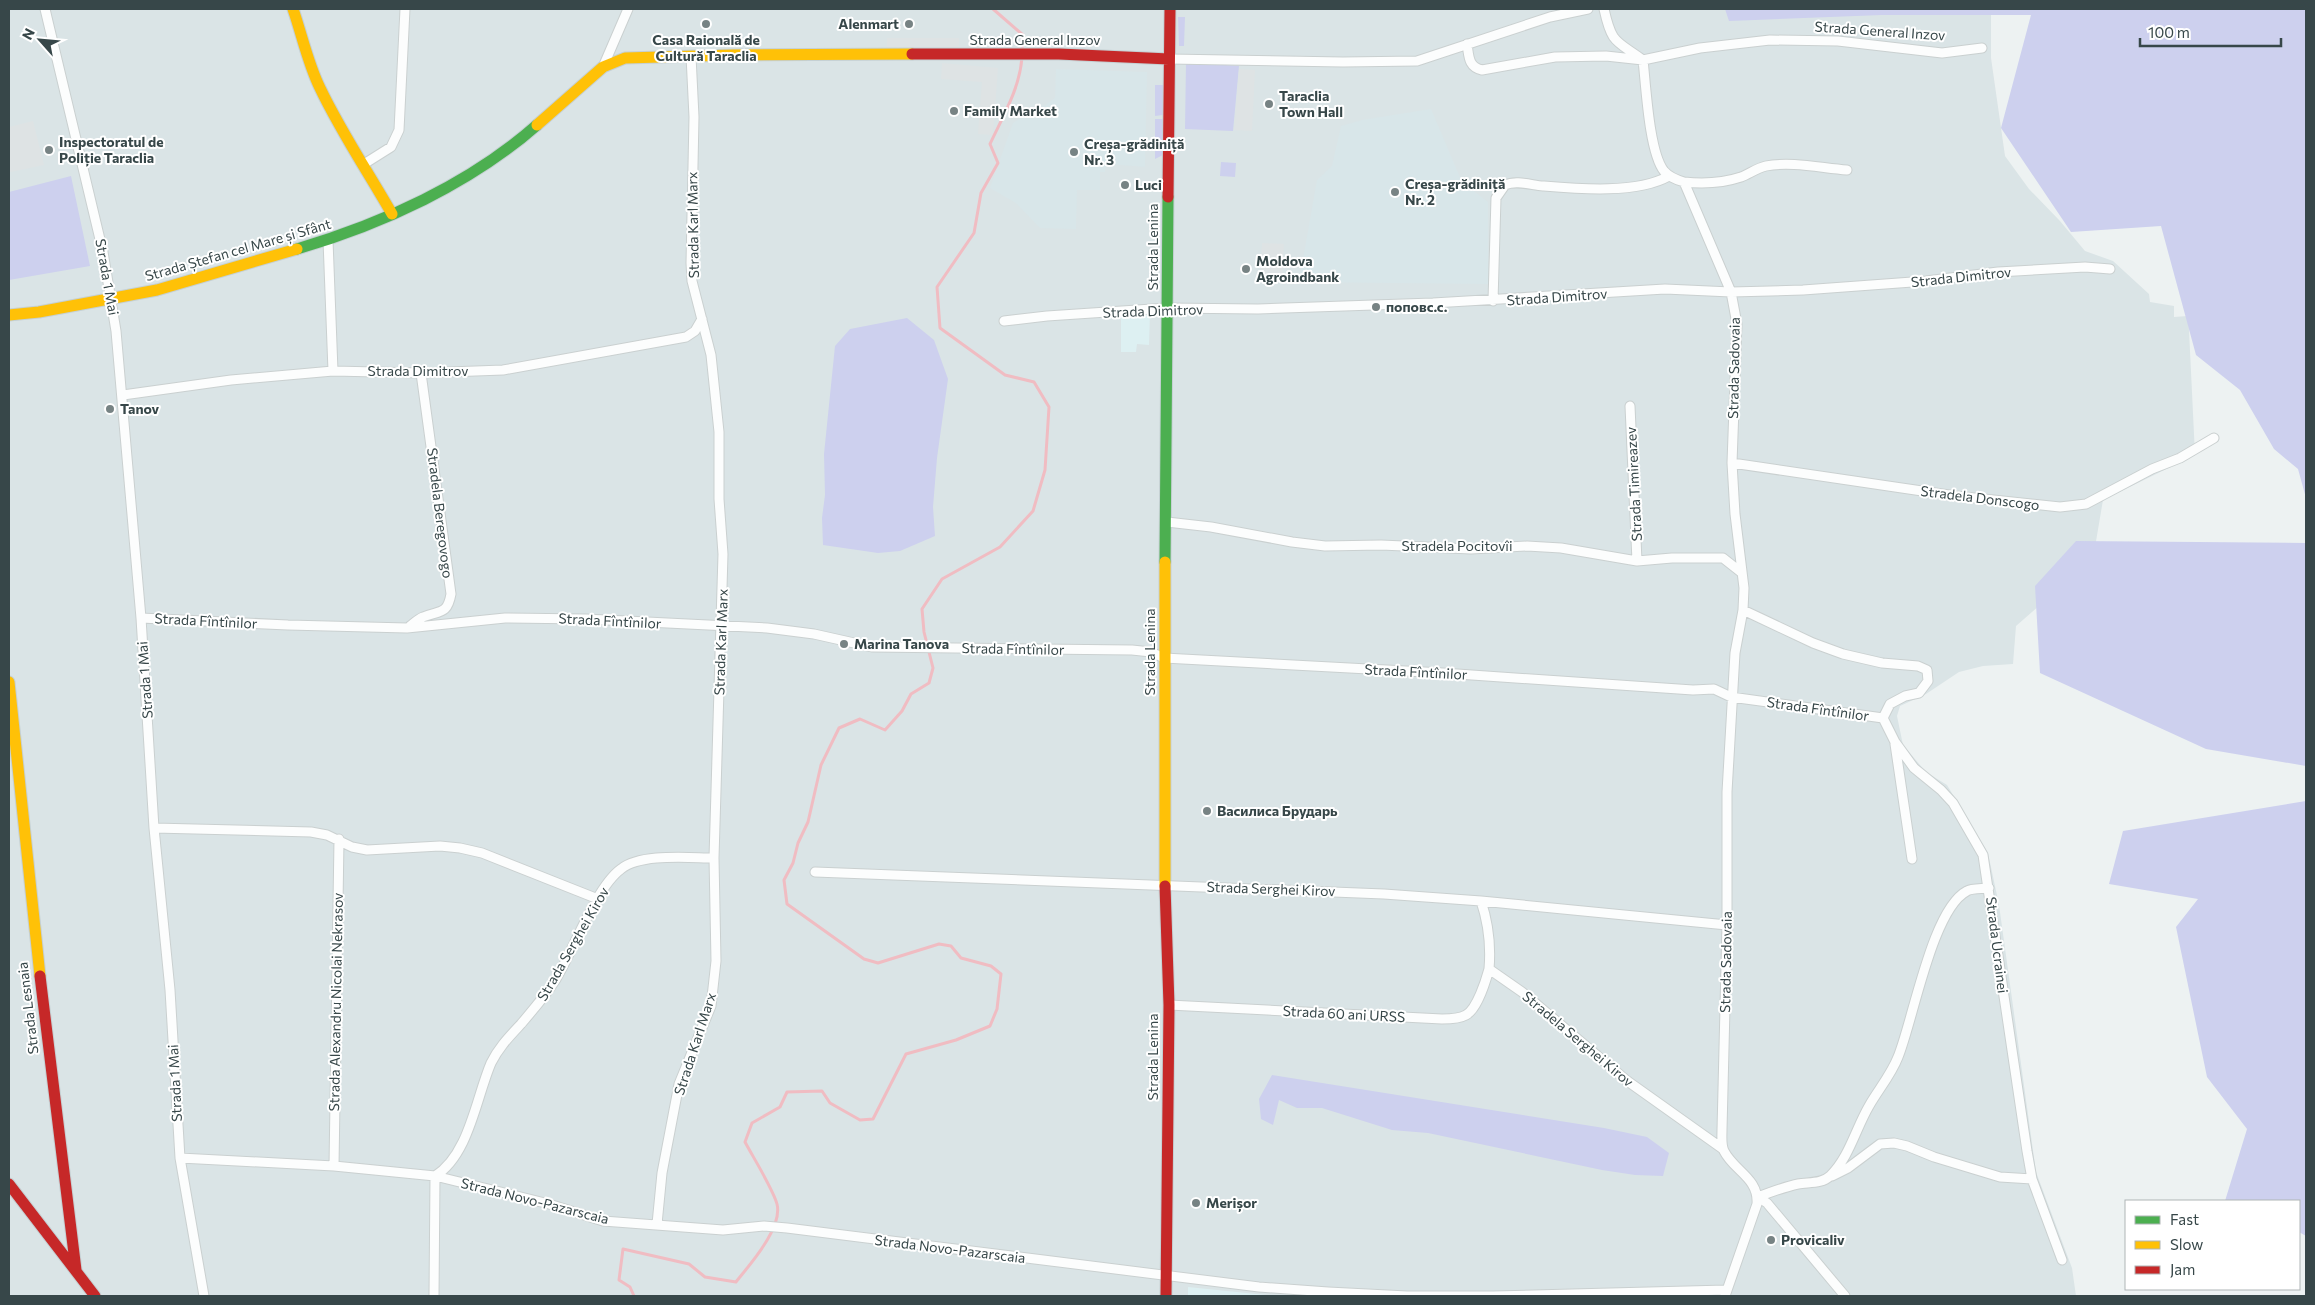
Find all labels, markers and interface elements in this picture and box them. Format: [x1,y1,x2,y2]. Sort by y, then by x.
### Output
north arrow [15,15,65,65]
place label: Alenmart [838,15,899,32]
scale bar [2140,15,2281,47]
street label: Strada General Inzov [1814,17,1946,44]
marker: Casa Raională de Cultură Taraclia [700,18,712,30]
marker: Alenmart [903,18,915,30]
text: 100 m [2148,23,2190,41]
text: N [18,25,38,42]
place label: Casa Raională de Cultură Taraclia [652,31,760,64]
street label: Strada General Inzov [970,31,1100,48]
place label: Taraclia Town Hall [1279,87,1343,120]
marker: Taraclia Town Hall [1263,98,1275,110]
place label: Family Market [964,102,1057,119]
marker: Family Market [948,105,960,117]
place label: Inspectoratul de Poliție Taraclia [59,133,164,167]
place label: Creșa-grădiniță Nr. 3 [1084,135,1184,168]
marker: Inspectoratul de Poliție Taraclia [43,144,55,156]
marker: Creșa-grădiniță Nr. 3 [1068,146,1080,158]
street label: Strada Karl Marx [683,171,702,279]
place label: Creșa-grădiniță Nr. 2 [1405,175,1505,208]
place label: Luci [1135,176,1162,193]
marker: Luci [1119,179,1131,191]
marker: Creșa-grădiniță Nr. 2 [1389,186,1401,198]
street label: Strada Lenina [1144,203,1161,291]
street label: Strada Ștefan cel Mare și Sfânt [143,215,333,285]
street label: Strada 1 Mai [92,237,123,317]
place label: Moldova Agroindbank [1256,252,1339,285]
marker: Moldova Agroindbank [1240,263,1252,275]
street label: Strada Dimitrov [1910,263,2012,290]
street label: Strada Dimitrov [1506,285,1608,308]
place label: поповс.с. [1386,298,1448,315]
street label: Strada Dimitrov [1102,300,1204,321]
marker: поповс.с. [1370,301,1382,313]
street label: Strada Sadovaia [1724,317,1743,419]
street label: Strada Dimitrov [368,362,468,379]
place label: Tanov [120,400,160,417]
marker: Tanov [104,403,116,415]
street label: Strada Timireazev [1622,426,1645,542]
street label: Stradela Beregovogo [424,447,457,579]
street label: Stradela Donscogo [1920,482,2041,513]
street label: Stradela Pocitovîi [1401,537,1513,554]
street label: Strada Karl Marx [710,588,731,696]
street label: Strada Lenina [1141,608,1158,696]
street label: Strada Fîntînilor [154,609,258,632]
street label: Strada Fîntînilor [558,609,662,632]
place label: Marina Tanova [854,635,949,652]
marker: Marina Tanova [838,638,850,650]
street label: Strada Fîntînilor [961,639,1065,658]
street label: Strada 1 Mai [133,641,156,719]
street label: Strada Fîntînilor [1364,660,1468,683]
street label: Strada Fîntînilor [1766,693,1871,724]
place label: Василиса Брударь [1217,802,1338,819]
marker: Василиса Брударь [1201,805,1213,817]
street label: Strada Serghei Kirov [1206,878,1336,899]
street label: Strada Serghei Kirov [533,884,612,1004]
street label: Strada Alexandru Nicolai Nekrasov [325,892,346,1112]
street label: Strada Ucrainei [1983,896,2012,994]
street label: Strada Sadovaia [1716,911,1735,1013]
street label: Strada Lesnaia [13,961,42,1055]
street label: Stradela Serghei Kirov [1519,987,1637,1090]
street label: Strada Karl Marx [670,990,719,1097]
street label: Strada 60 ani URSS [1282,1002,1406,1025]
street label: Strada Lenina [1144,1013,1161,1101]
street label: Strada 1 Mai [164,1044,185,1122]
street label: Strada Novo-Pazarscaia [459,1174,611,1227]
place label: Merișor [1206,1194,1257,1212]
marker: Merișor [1190,1197,1202,1209]
legend [2125,1200,2300,1290]
text: Fast [2170,1210,2199,1228]
street label: Strada Novo-Pazarscaia [874,1231,1026,1266]
place label: Provicaliv [1781,1231,1845,1248]
marker: Provicaliv [1765,1234,1777,1246]
text: Slow [2170,1235,2203,1253]
text: Jam [2170,1260,2195,1278]

